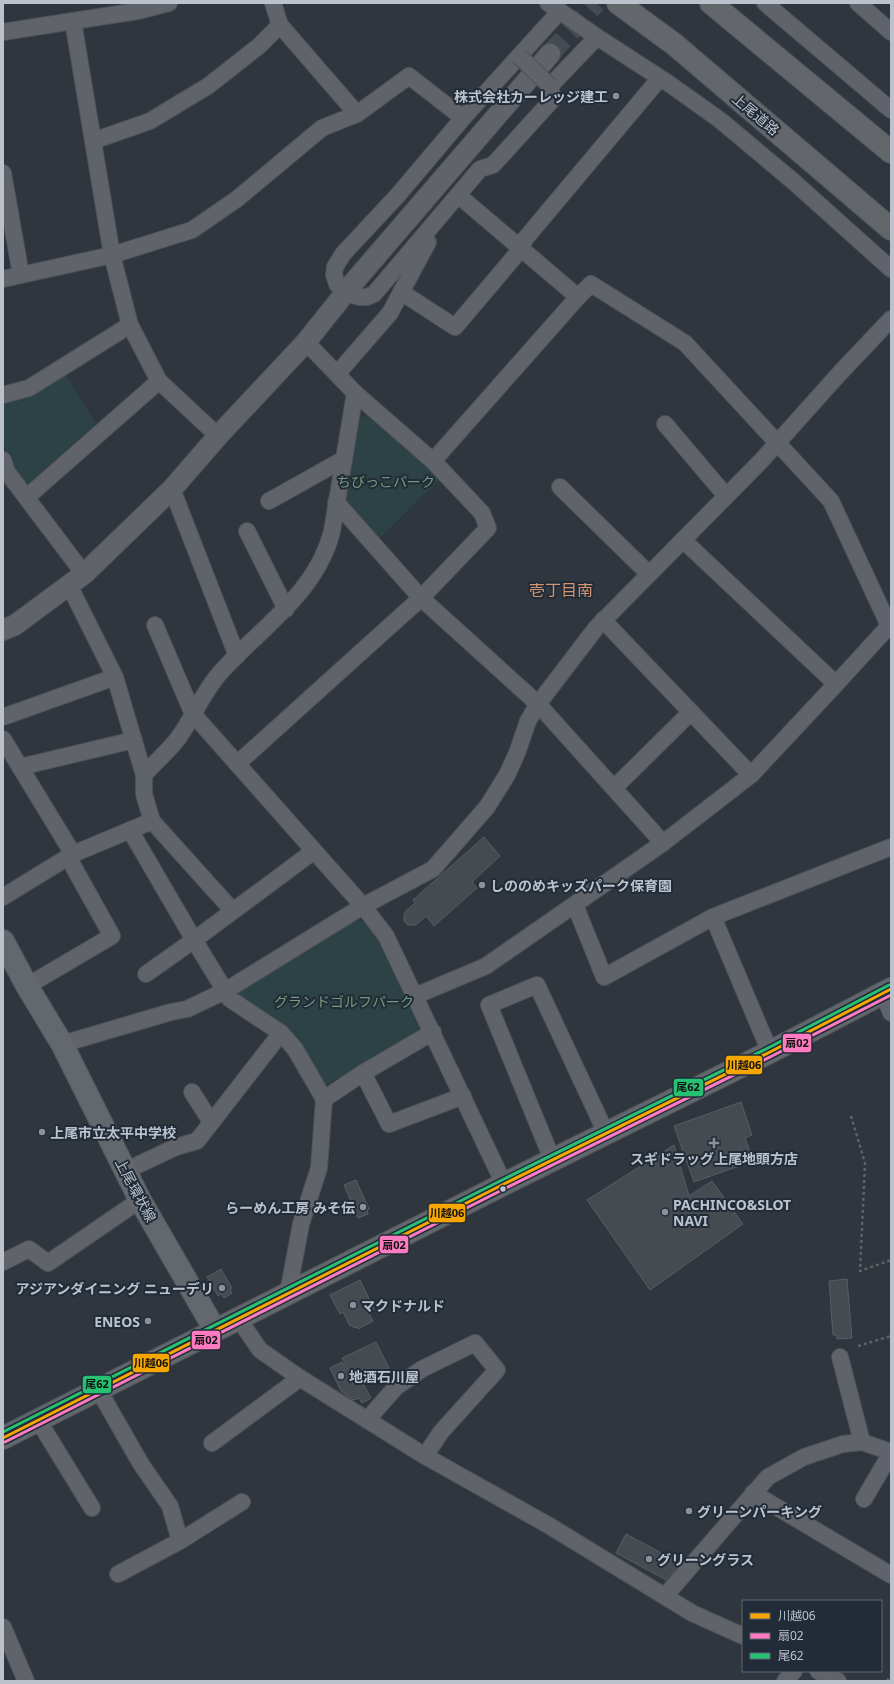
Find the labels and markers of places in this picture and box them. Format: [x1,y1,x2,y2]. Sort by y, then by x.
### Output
place label: 株式会社カーレッジ建工 [454,87,608,106]
marker: 株式会社カーレッジ建工 [611,91,621,101]
place label: しののめキッズパーク保育園 [490,876,672,895]
marker: しののめキッズパーク保育園 [477,880,487,890]
place label: 上尾市立太平中学校 [50,1123,176,1142]
marker: 上尾市立太平中学校 [37,1127,47,1137]
marker: スギドラッグ上尾地頭方店 [709,1138,719,1148]
place label: スギドラッグ上尾地頭方店 [630,1149,798,1168]
unlabelled marker [498,1184,508,1194]
place label: PACHINCO&SLOT NAVI [673,1195,791,1230]
place label: らーめん工房 みそ伝 [225,1198,355,1217]
marker: らーめん工房 みそ伝 [358,1202,368,1212]
marker: PACHINCO&SLOT NAVI [660,1207,670,1217]
place label: アジアンダイニング ニューデリ [15,1279,214,1298]
marker: アジアンダイニング ニューデリ [217,1283,227,1293]
place label: マクドナルド [361,1296,445,1315]
marker: マクドナルド [348,1300,358,1310]
place label: ENEOS [94,1312,140,1331]
marker: ENEOS [143,1316,153,1326]
place label: 地酒石川屋 [349,1367,419,1386]
marker: 地酒石川屋 [336,1371,346,1381]
place label: グリーンパーキング [697,1502,822,1521]
marker: グリーンパーキング [684,1506,694,1516]
place label: グリーングラス [657,1550,754,1569]
marker: グリーングラス [644,1554,654,1564]

